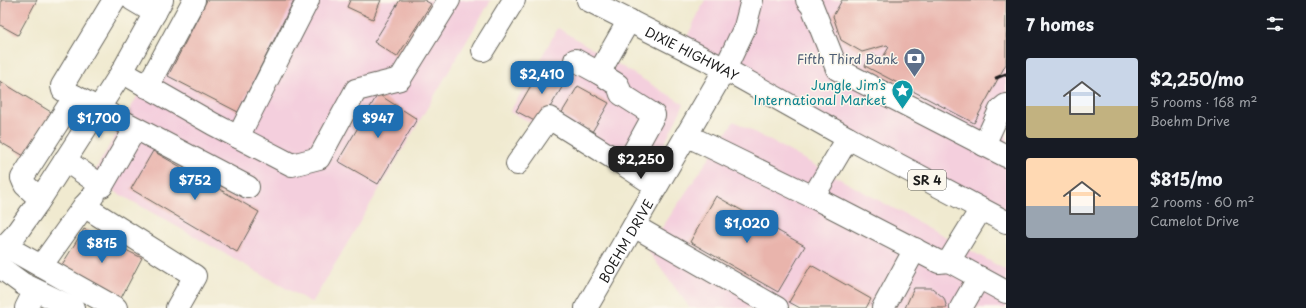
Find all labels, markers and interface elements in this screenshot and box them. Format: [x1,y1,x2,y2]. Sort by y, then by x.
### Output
text: 7 homes [1026,11,1094,37]
icon: filters [1264,13,1286,35]
street label: DIXIE HIGHWAY [642,21,743,85]
bank icon: Fifth Third Bank [901,45,927,78]
place label: Fifth Third Bank [797,49,898,68]
pin: $2,410 [509,61,575,95]
text: $2,410 [520,64,564,83]
text: $2,250/mo [1150,66,1244,92]
icon: home [1058,74,1106,122]
place label: Jungle Jim’s International Market [753,75,886,109]
place icon: Jungle Jim’s International Market [889,78,915,111]
text: 5 rooms · 168 m² [1150,92,1257,111]
pin: $1,700 [66,105,132,139]
pin: $947 [354,105,402,139]
text: $1,700 [77,108,121,127]
text: $947 [362,108,394,127]
text: Boehm Drive [1150,111,1230,130]
pin: $2,250 [608,146,674,180]
text: $2,250 [617,149,665,168]
text: $815/mo [1150,166,1223,192]
pin: $752 [171,167,219,201]
text: $752 [179,170,211,189]
road number: SR 4 [908,170,946,190]
icon: home [1058,174,1106,222]
text: 2 rooms · 60 m² [1150,192,1255,211]
street label: BOEHM DRIVE [593,195,657,286]
pin: $1,020 [714,210,780,244]
text: Camelot Drive [1150,211,1239,230]
text: $1,020 [724,213,770,232]
pin: $815 [78,230,126,264]
text: $815 [87,233,117,252]

